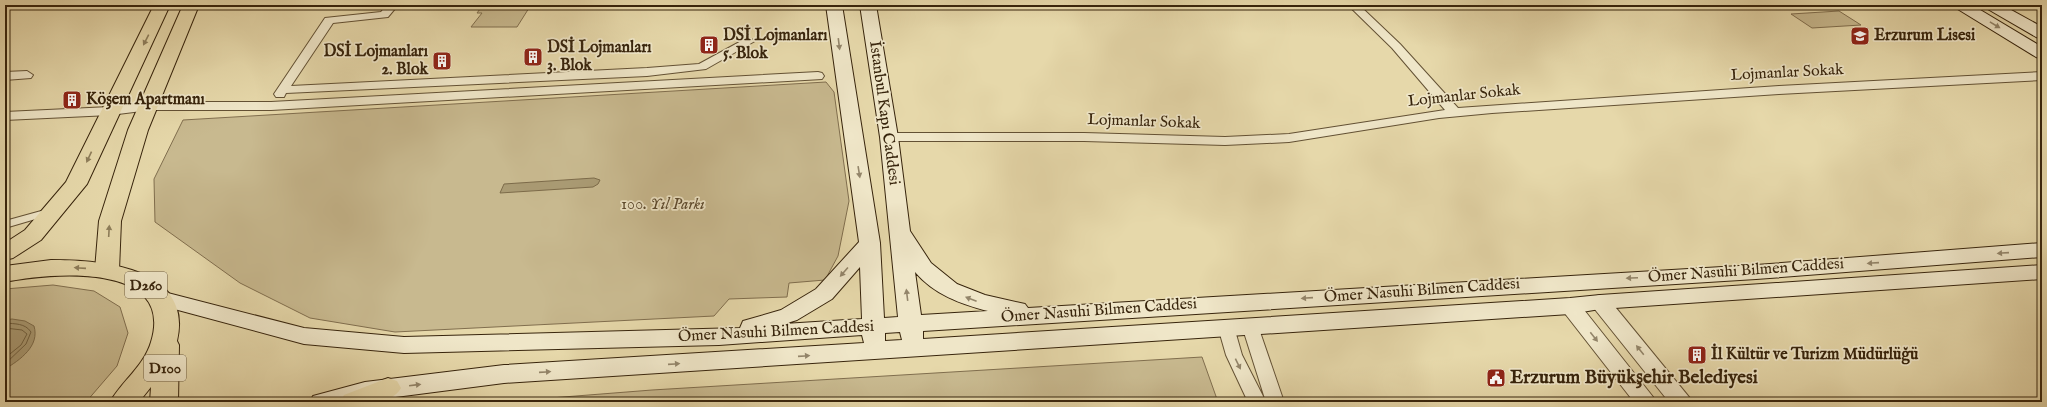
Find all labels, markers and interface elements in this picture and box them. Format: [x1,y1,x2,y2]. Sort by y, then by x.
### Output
one-way arrow [1990,21,2000,29]
place label: DSİ Lojmanları 5. Blok [723,24,828,64]
school or university icon: Erzurum Lisesi [1849,25,1871,47]
place label: Erzurum Lisesi [1874,26,1976,46]
building icon: DSİ Lojmanları 5. Blok [698,34,720,56]
one-way arrow [142,35,149,46]
place label: DSİ Lojmanları 3. Blok [547,36,652,76]
one-way arrow [836,38,842,50]
street label: İstanbul Kapı Caddesi [864,39,906,187]
place label: DSİ Lojmanları 2. Blok [323,40,429,80]
building icon: DSİ Lojmanları 3. Blok [522,46,544,68]
building icon: DSİ Lojmanları 2. Blok [431,50,453,72]
street label: Lojmanlar Sokak [1730,60,1844,86]
street label: Lojmanlar Sokak [1407,80,1522,112]
building icon: Köşem Apartmanı [61,89,83,111]
place label: Köşem Apartmanı [86,90,206,110]
street label: Lojmanlar Sokak [1087,110,1201,134]
one-way arrow [86,152,92,163]
one-way arrow [856,166,862,178]
park label: 100. Yıl Parkı [621,195,705,215]
one-way arrow [106,224,112,237]
one-way arrow [1997,250,2009,257]
street label: Ömer Nasuhi Bilmen Caddesi [1647,253,1845,288]
one-way arrow [1867,259,1879,266]
one-way arrow [74,264,86,271]
one-way arrow [839,267,849,277]
road number: D260 [125,272,167,298]
street label: Ömer Nasuhi Bilmen Caddesi [1323,273,1521,308]
one-way arrow [1626,275,1638,282]
one-way arrow [904,289,910,301]
street label: Ömer Nasuhi Bilmen Caddesi [1000,293,1198,328]
one-way arrow [965,295,977,301]
one-way arrow [1301,295,1313,302]
street label: Ömer Nasuhi Bilmen Caddesi [677,316,875,347]
one-way arrow [1590,331,1599,342]
place label: İl Kültür ve Turizm Müdürlüğü [1711,343,1919,365]
building icon: İl Kültür ve Turizm Müdürlüğü [1686,344,1708,366]
one-way arrow [1635,345,1644,356]
one-way arrow [798,352,810,359]
road number: D100 [144,355,186,381]
one-way arrow [1235,358,1241,369]
one-way arrow [668,360,680,367]
place label: Erzurum Büyükşehir Belediyesi [1510,366,1758,390]
public building icon: Erzurum Büyükşehir Belediyesi [1485,367,1507,389]
one-way arrow [539,368,551,375]
one-way arrow [409,382,421,388]

